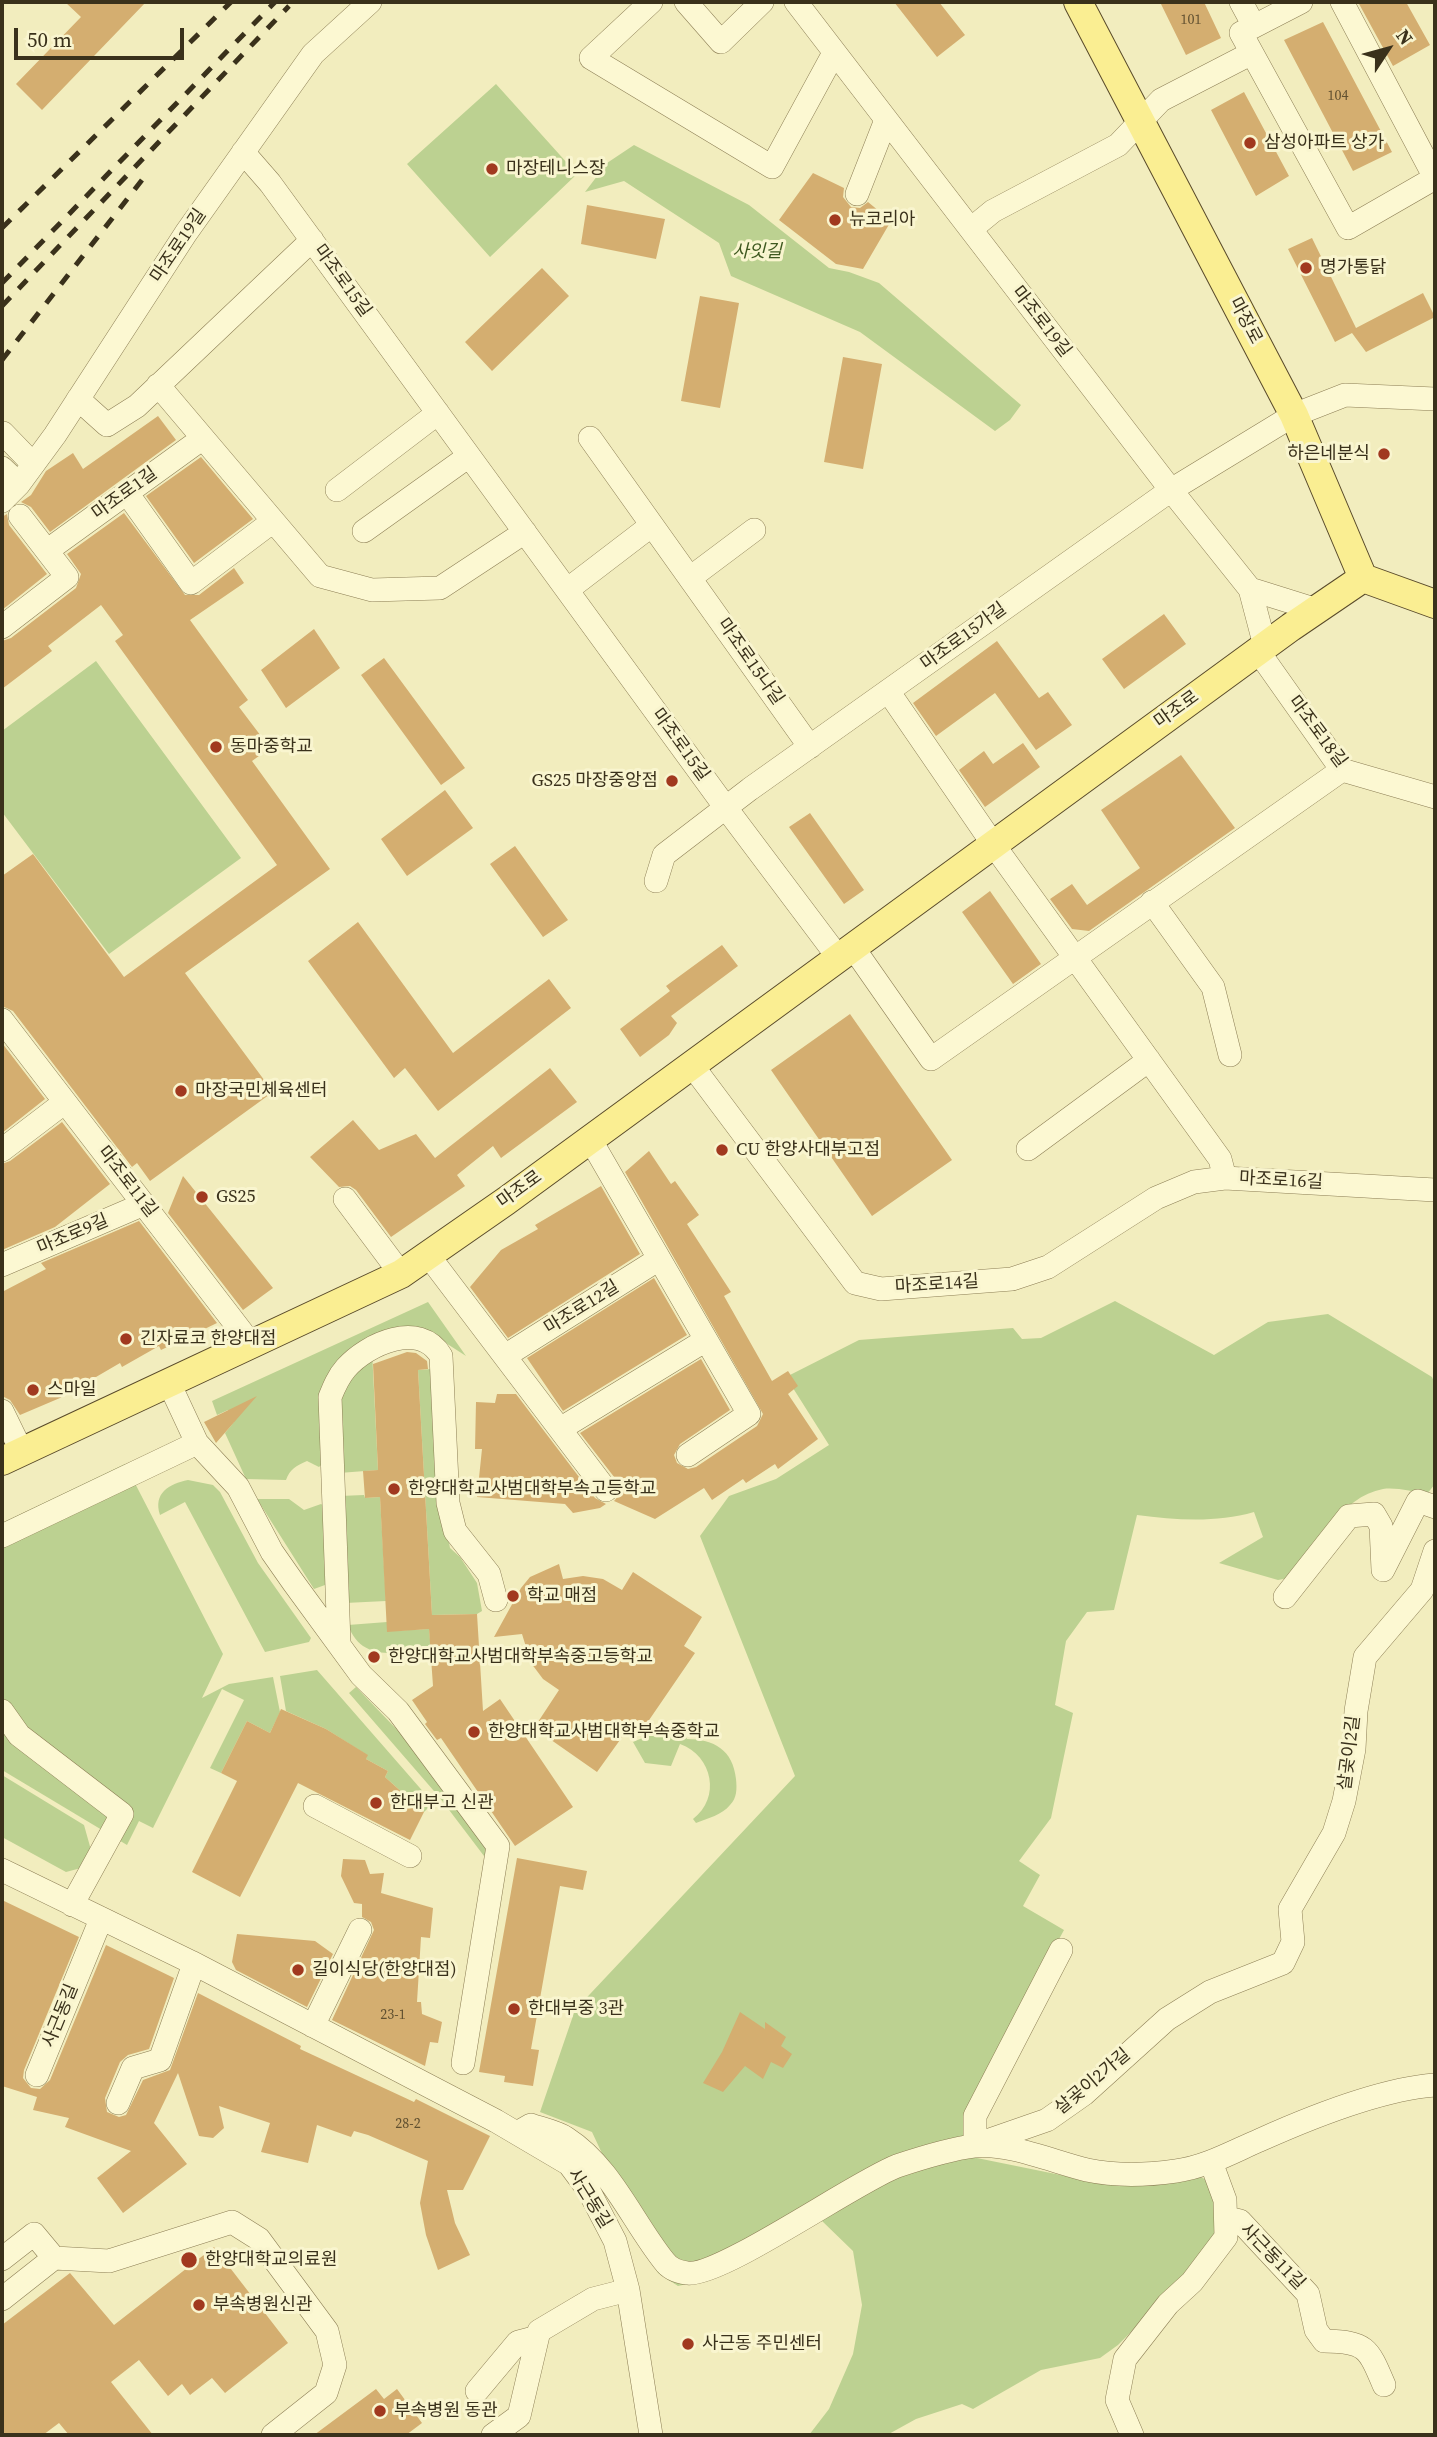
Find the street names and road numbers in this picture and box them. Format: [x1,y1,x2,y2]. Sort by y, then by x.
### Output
street label: 마조로19길 [146,205,212,287]
street label: 마조로15길 [309,241,375,321]
street label: 마조로19길 [1007,282,1075,362]
street label: 마장로 [1224,294,1266,348]
street label: 마조로1길 [88,463,162,525]
street label: 마조로15가길 [917,599,1011,675]
street label: 마조로15나길 [712,615,788,709]
street label: 마조로 [1151,687,1203,733]
street label: 마조로18길 [1283,692,1351,772]
street label: 마조로15길 [647,705,713,785]
street label: 마조로11길 [93,1142,161,1222]
street label: 마조로 [494,1167,546,1213]
street label: 마조로16길 [1238,1168,1324,1194]
street label: 마조로9길 [34,1210,112,1260]
street label: 마조로14길 [894,1271,980,1299]
street label: 마조로12길 [541,1277,623,1339]
street label: 살곶이2길 [1335,1714,1365,1792]
street label: 사근동길 [39,1981,83,2051]
street label: 살곶이2가길 [1051,2044,1135,2120]
street label: 사근동길 [562,2165,616,2233]
street label: 사근동11길 [1235,2219,1309,2295]

